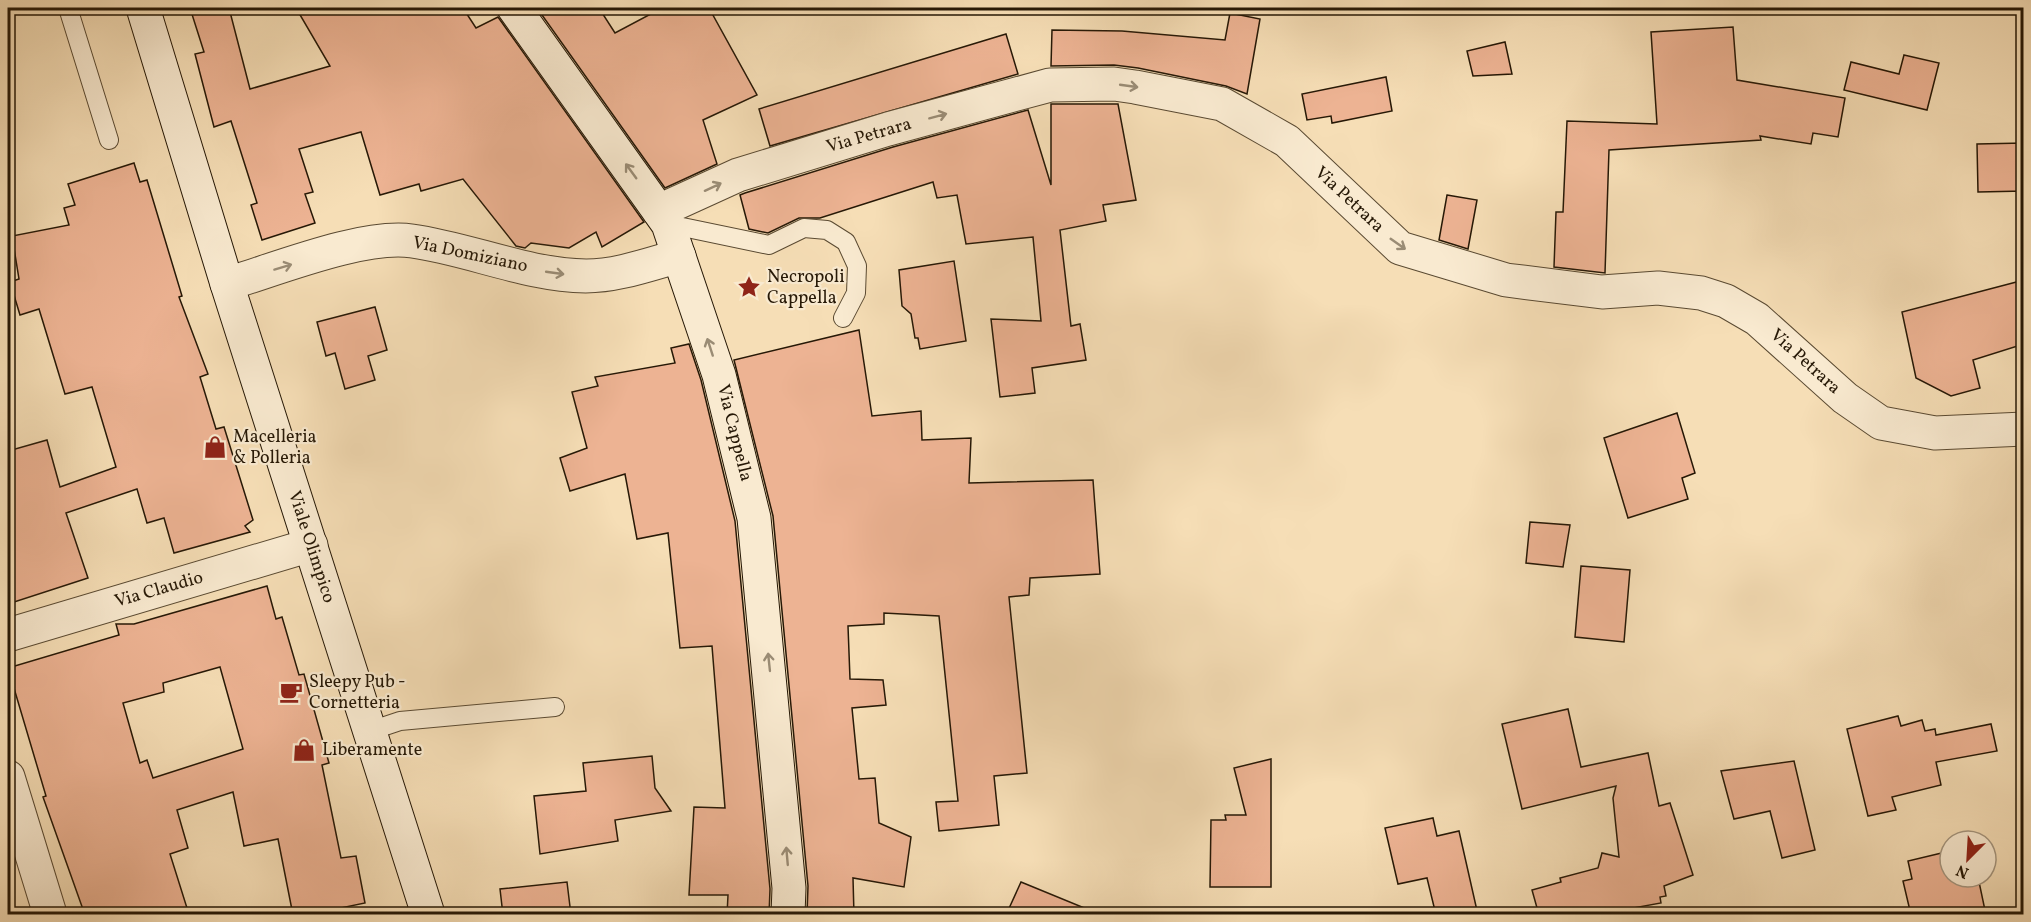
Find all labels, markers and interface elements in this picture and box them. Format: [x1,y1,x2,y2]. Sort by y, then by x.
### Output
one-way arrow [1119,81,1138,92]
one-way arrow [928,109,947,121]
street label: Via Petrara [824,112,914,160]
street label: Via Petrara [1309,161,1390,239]
one-way arrow [625,164,637,180]
one-way arrow [703,180,721,192]
street label: Via Domiziano [410,231,530,279]
one-way arrow [1389,238,1405,250]
one-way arrow [273,261,292,272]
place label: Necropoli Cappella [767,265,845,311]
one-way arrow [544,268,564,279]
place icon: Necropoli Cappella [736,274,762,300]
street label: Via Petrara [1764,323,1846,401]
one-way arrow [704,338,715,357]
street label: Via Cappella [710,382,758,484]
place label: Macelleria & Polleria [233,425,317,471]
shop icon: Macelleria & Polleria [202,434,228,460]
street label: Viale Olimpico [281,488,341,606]
street label: Via Claudio [112,565,206,615]
one-way arrow [764,652,775,672]
place label: Sleepy Pub - Cornetteria [309,670,406,716]
cafe icon: Sleepy Pub - Cornetteria [278,679,304,705]
shop icon: Liberamente [291,737,317,763]
place label: Liberamente [322,738,422,763]
north arrow [1938,829,1998,889]
one-way arrow [781,847,792,867]
text: N [1953,858,1972,883]

